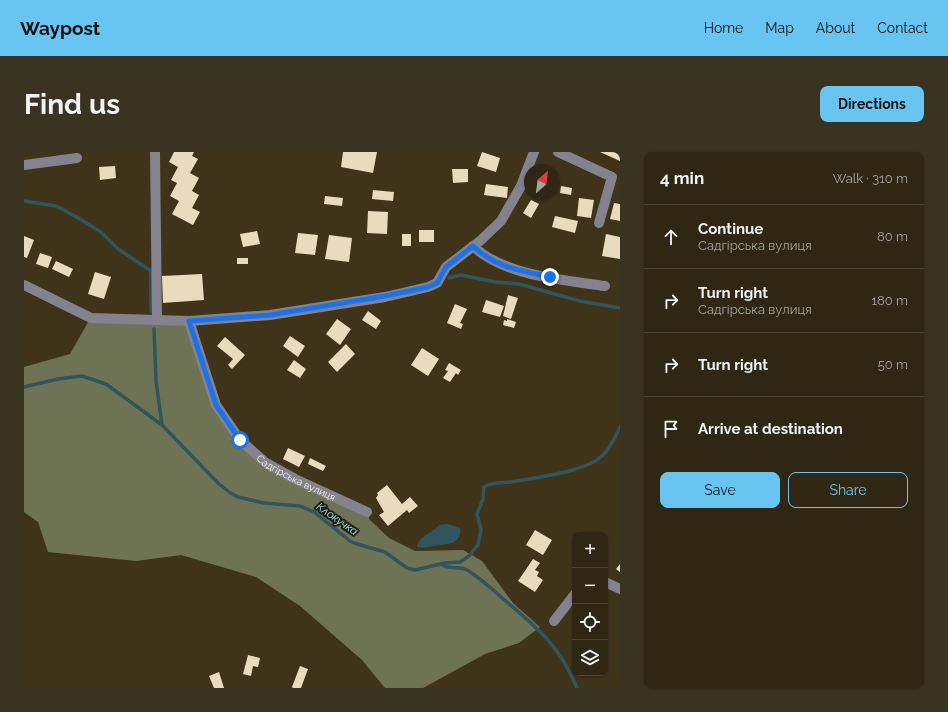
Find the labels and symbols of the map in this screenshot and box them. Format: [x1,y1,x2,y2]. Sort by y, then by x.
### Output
north arrow [524,164,560,200]
route end [541,268,559,286]
route start [231,431,249,449]
street label: Садгірська вулиця [255,452,338,502]
water label: Клокучка [314,500,361,538]

